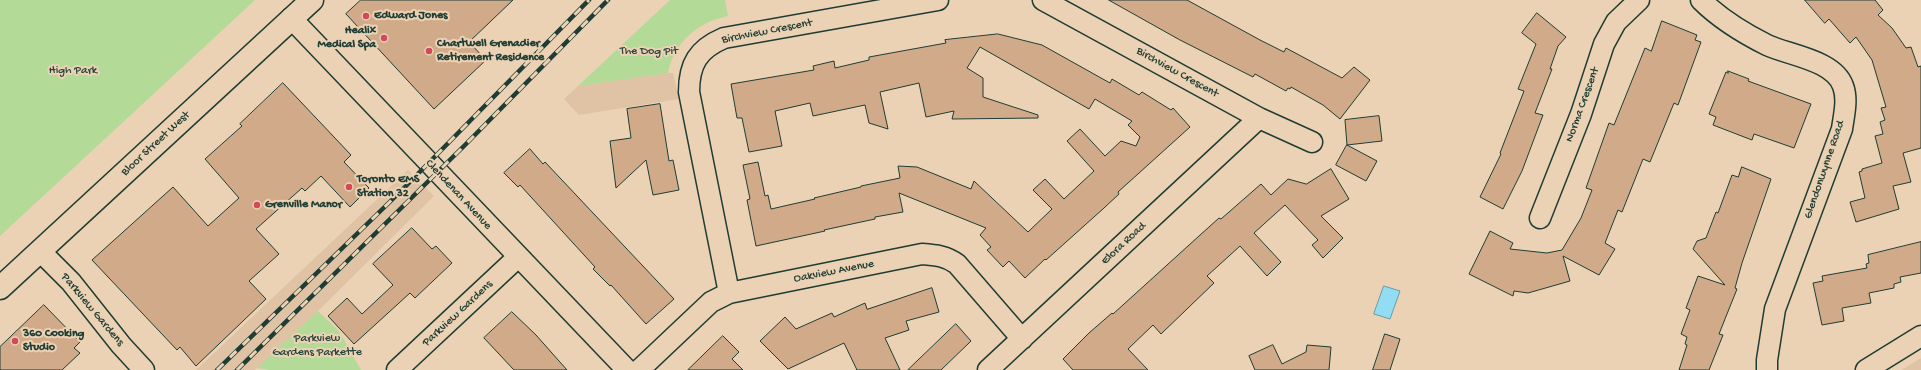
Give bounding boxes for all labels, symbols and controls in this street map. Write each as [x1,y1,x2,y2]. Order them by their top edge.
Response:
place label: Edward Jones [374,9,447,23]
marker: Edward Jones [361,11,371,21]
street label: Birchview Crescent [720,16,814,48]
place label: Healix Medical Spa [317,24,376,52]
marker: Healix Medical Spa [379,33,389,43]
place label: Chartwell Grenadier Retirement Residence [437,37,544,65]
street label: Birchview Crescent [1133,44,1221,102]
park label: The Dog Pit [620,45,678,59]
marker: Chartwell Grenadier Retirement Residence [424,46,434,56]
park label: High Park [49,64,97,78]
street label: Norma Crescent [1563,66,1603,144]
street label: Bloor Street West [119,108,193,180]
street label: Glendonwynne Road [1801,119,1849,221]
street label: Clendenan Avenue [422,157,494,233]
place label: Toronto EMS Station 32 [357,173,419,201]
marker: Toronto EMS Station 32 [344,182,354,192]
place label: Grenville Manor [265,198,342,212]
marker: Grenville Manor [252,200,262,210]
street label: Elora Road [1098,220,1150,268]
street label: Oakview Avenue [793,257,875,287]
street label: Parkview Gardens [57,271,127,349]
street label: Parkview Gardens [420,278,496,350]
place label: 360 Cooking Studio [23,327,84,355]
park label: Parkview Gardens Parkette [272,332,362,360]
marker: 360 Cooking Studio [10,336,20,346]

